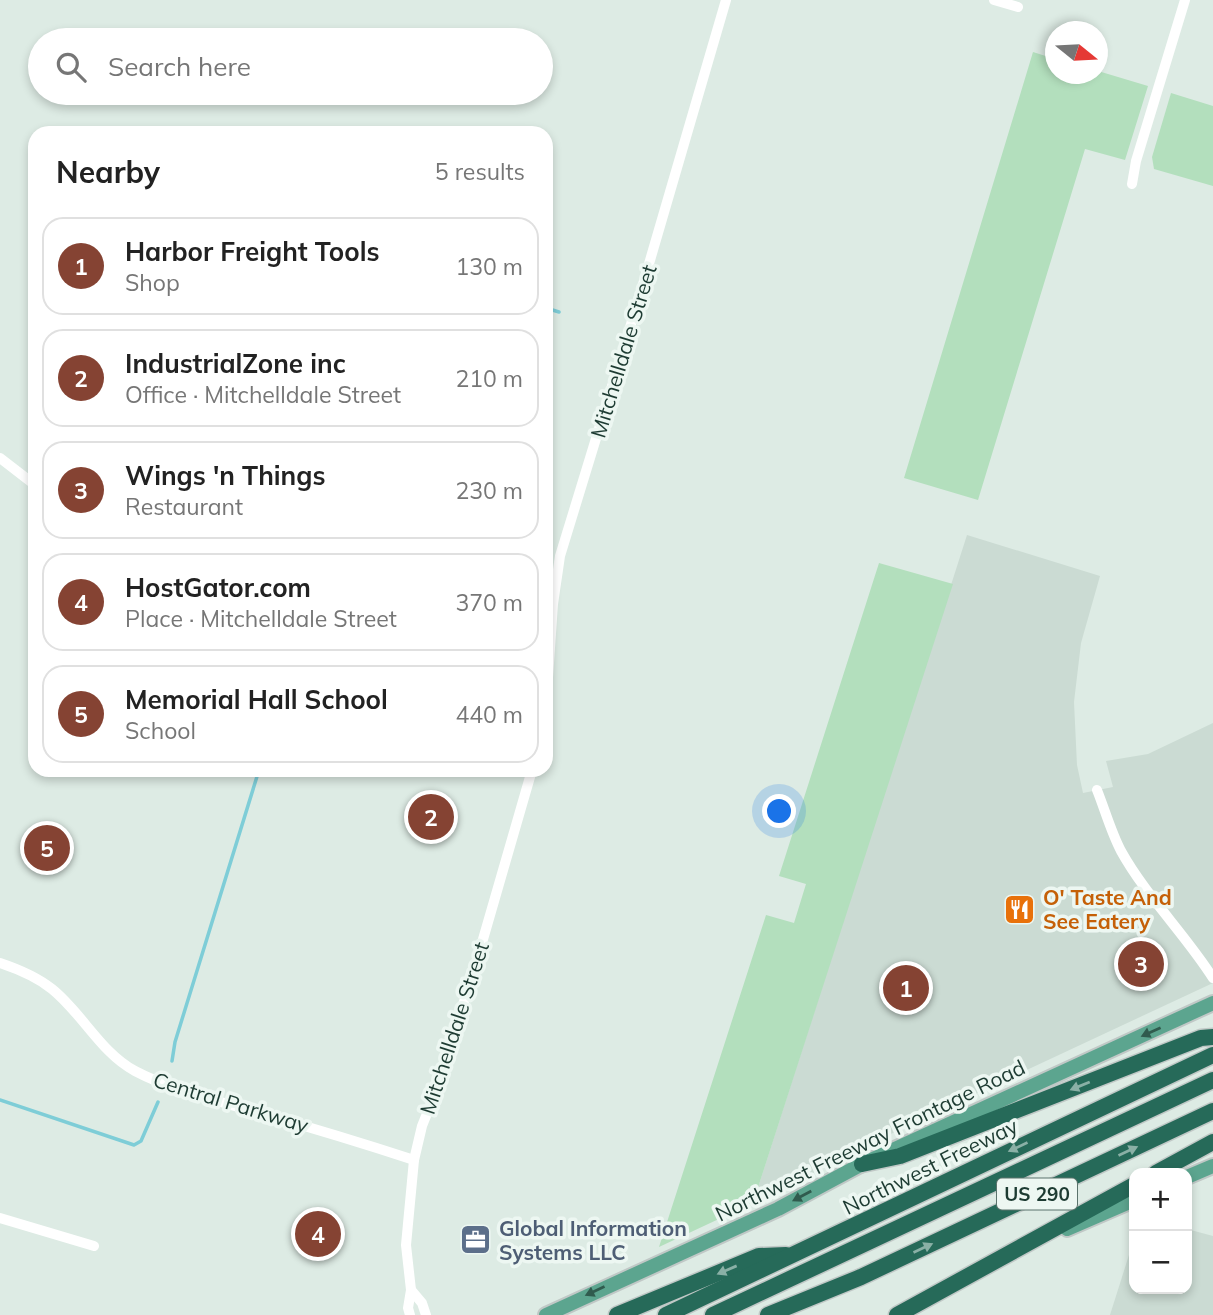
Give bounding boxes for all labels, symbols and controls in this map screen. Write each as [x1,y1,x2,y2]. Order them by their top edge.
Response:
north arrow [1045,21,1108,84]
search box [28,28,553,105]
icon: search [52,48,90,86]
text: Search here [108,50,251,83]
text: Nearby [56,153,160,191]
text: 5 results [435,157,525,186]
text: Harbor Freight Tools [125,235,379,268]
text: 1 [74,252,88,281]
text: 130 m [455,252,523,281]
street label: Mitchelldale Street [584,261,662,441]
text: Shop [125,268,180,297]
text: IndustrialZone inc [125,347,346,380]
text: 2 [74,364,88,393]
text: 210 m [455,364,523,393]
text: Office · Mitchelldale Street [125,380,401,409]
text: Wings 'n Things [125,459,326,492]
text: 3 [74,476,88,505]
text: 230 m [455,476,523,505]
text: Restaurant [125,492,243,521]
text: HostGator.com [125,571,311,604]
text: 4 [74,588,88,617]
text: 370 m [455,588,523,617]
text: Place · Mitchelldale Street [125,604,397,633]
text: Memorial Hall School [125,683,388,716]
text: 5 [74,700,88,729]
text: 440 m [455,700,523,729]
text: School [125,716,196,745]
pin: 2 [408,791,454,843]
your location [762,794,796,828]
pin: 5 [24,822,70,874]
place label: O' Taste And See Eatery [1043,884,1172,934]
restaurant icon: O' Taste And See Eatery [1003,892,1037,926]
pin: 3 [1118,938,1164,990]
street label: Mitchelldale Street [414,939,494,1117]
pin: 1 [883,962,929,1014]
one-way arrow [1141,1026,1161,1037]
street label: Northwest Freeway Frontage Road [711,1054,1029,1226]
street label: Central Parkway [150,1066,312,1138]
one-way arrow [1070,1080,1091,1091]
street label: Northwest Freeway [838,1113,1022,1219]
one-way arrow [1008,1141,1028,1152]
one-way arrow [1118,1145,1139,1156]
map controls [1129,1168,1192,1294]
button: + [1129,1168,1192,1231]
road number: US 290 [997,1178,1077,1210]
one-way arrow [792,1191,812,1202]
pin: 4 [295,1208,341,1260]
place label: Global Information Systems LLC [499,1215,687,1265]
office icon: Global Information Systems LLC [459,1223,493,1257]
button: − [1129,1231,1192,1294]
one-way arrow [913,1242,933,1254]
one-way arrow [716,1264,737,1275]
one-way arrow [585,1286,605,1297]

